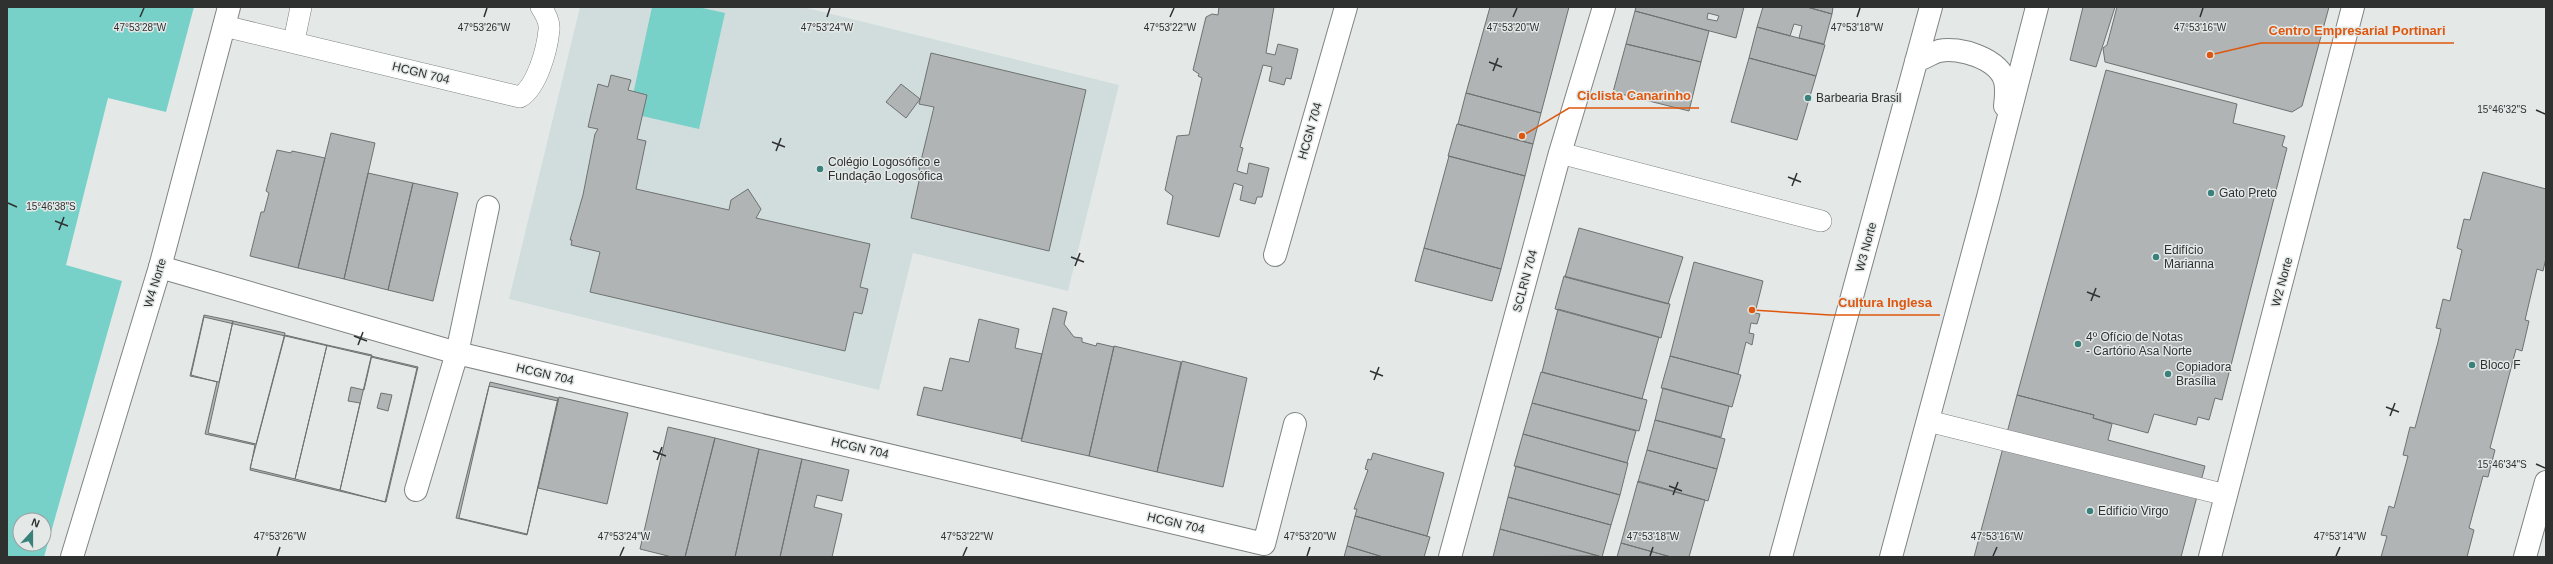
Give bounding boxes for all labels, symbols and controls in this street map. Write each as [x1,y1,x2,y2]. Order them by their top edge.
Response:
callout: Centro Empresarial Portinari [2261,18,2454,43]
text: 47°53'28"W [114,22,167,33]
text: 47°53'26"W [458,22,511,33]
text: 47°53'24"W [801,22,854,33]
text: 47°53'22"W [1144,22,1197,33]
text: 47°53'20"W [1487,22,1540,33]
text: 47°53'18"W [1831,22,1884,33]
text: 47°53'16"W [2174,22,2227,33]
text: Centro Empresarial Portinari [2269,23,2446,38]
street label: HCGN 704 [391,59,451,87]
callout: Ciclista Canarinho [1569,83,1699,108]
text: Ciclista Canarinho [1577,88,1691,103]
place label: Barbearia Brasil [1816,91,1901,105]
marker: Barbearia Brasil [1803,93,1813,103]
street label: HCGN 704 [1295,101,1325,161]
text: 15°46'32"S [2477,104,2527,115]
place label: Colégio Logosófico e Fundação Logosófica [828,155,943,183]
marker: Colégio Logosófico e Fundação Logosófica [815,164,825,174]
place label: Gato Preto [2219,186,2277,200]
marker: Gato Preto [2206,188,2216,198]
text: 15°46'38"S [26,201,76,212]
street label: W3 Norte [1853,220,1879,273]
place label: Edifício Marianna [2164,243,2214,271]
street label: SCLRN 704 [1510,248,1540,314]
marker: Edifício Marianna [2151,252,2161,262]
street label: W2 Norte [2269,255,2295,308]
street label: W4 Norte [141,256,169,309]
callout: Cultura Inglesa [1830,290,1940,315]
text: Cultura Inglesa [1838,295,1933,310]
place label: 4º Ofício de Notas - Cartório Asa Norte [2086,330,2192,358]
marker: 4º Ofício de Notas - Cartório Asa Norte [2073,339,2083,349]
place label: Bloco F [2480,358,2521,372]
place label: Copiadora Brasília [2176,360,2232,388]
marker: Bloco F [2467,360,2477,370]
street label: HCGN 704 [515,361,575,387]
marker: Copiadora Brasília [2163,369,2173,379]
street label: HCGN 704 [830,435,890,461]
text: 15°46'34"S [2477,459,2527,470]
place label: Edifício Virgo [2098,504,2169,518]
marker: Edifício Virgo [2085,506,2095,516]
street label: HCGN 704 [1146,510,1206,536]
north arrow [12,512,52,552]
text: N [30,516,41,530]
text: 47°53'26"W [254,531,307,542]
text: 47°53'24"W [598,531,651,542]
text: 47°53'22"W [941,531,994,542]
text: 47°53'20"W [1284,531,1337,542]
text: 47°53'18"W [1627,531,1680,542]
text: 47°53'16"W [1971,531,2024,542]
text: 47°53'14"W [2314,531,2367,542]

